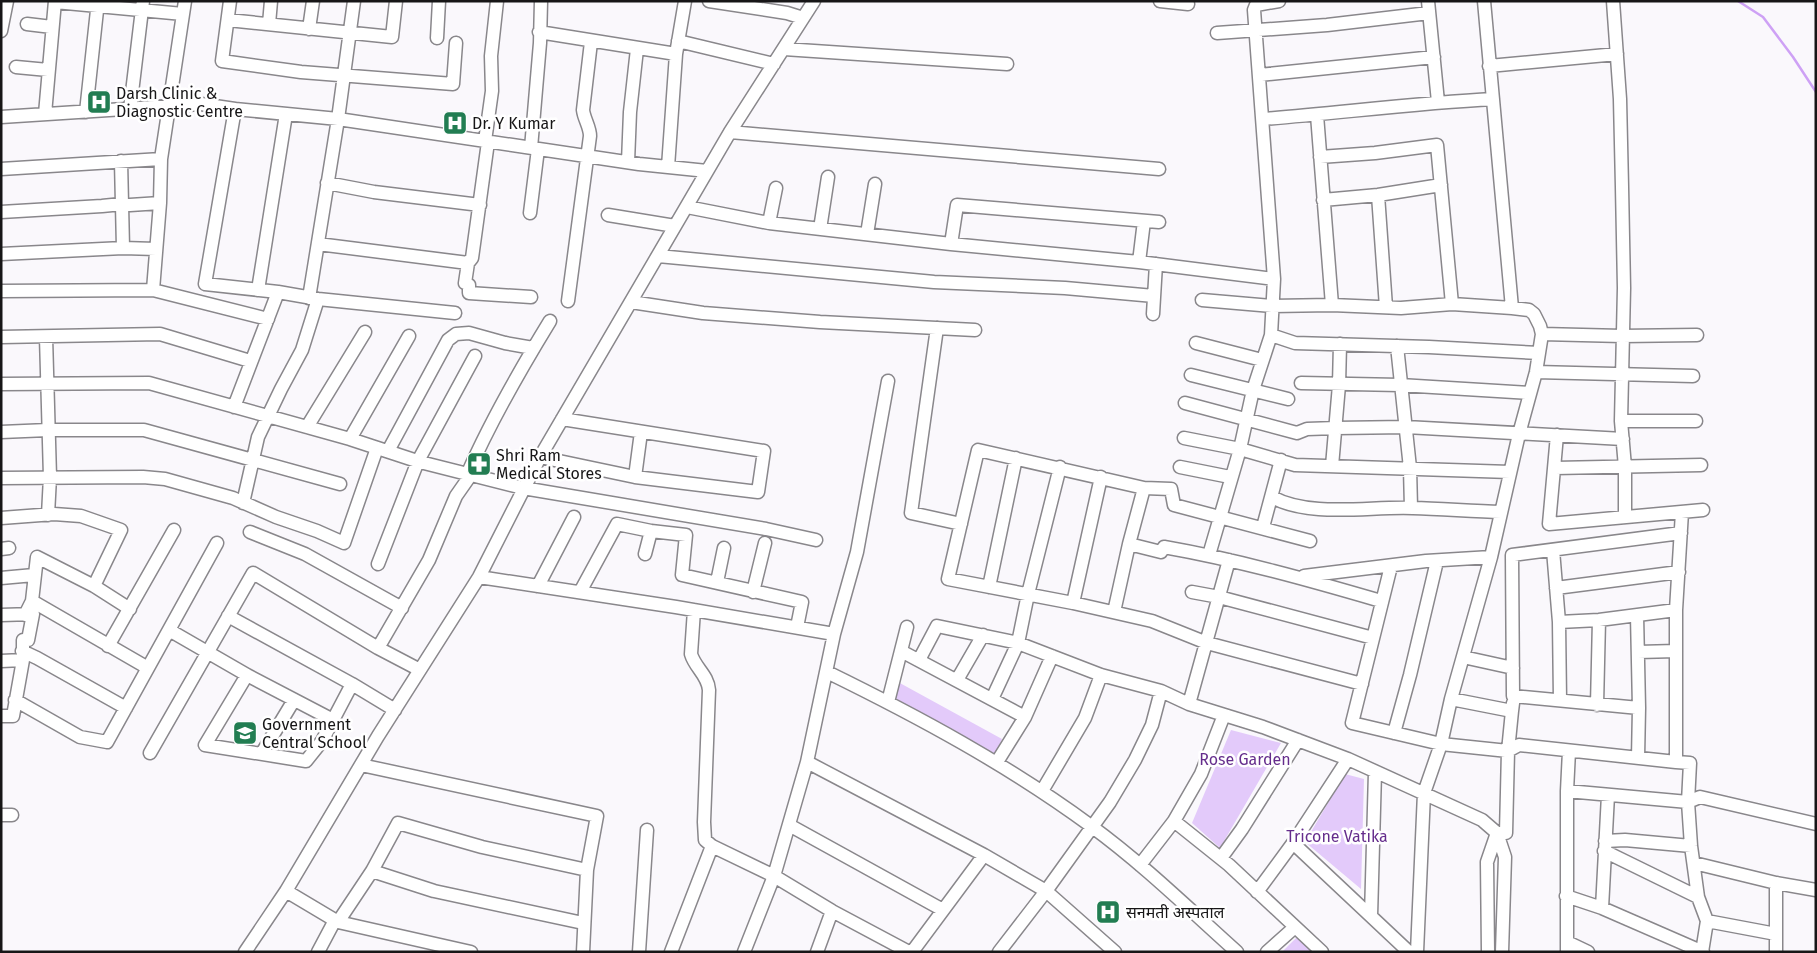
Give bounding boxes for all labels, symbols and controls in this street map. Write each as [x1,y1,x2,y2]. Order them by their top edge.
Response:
place label: Darsh Clinic & Diagnostic Centre [116,84,243,121]
hospital icon: Darsh Clinic & Diagnostic Centre [86,89,112,115]
hospital icon: Dr. Y Kumar [442,110,468,136]
place label: Dr. Y Kumar [472,114,556,133]
place label: Shri Ram Medical Stores [496,446,602,483]
pharmacy icon: Shri Ram Medical Stores [466,451,492,477]
place label: Government Central School [262,715,367,752]
school or university icon: Government Central School [232,720,258,746]
park label: Rose Garden [1199,750,1291,769]
park label: Tricone Vatika [1286,827,1388,846]
hospital icon: सनमती अस्पताल [1095,899,1121,925]
place label: सनमती अस्पताल [1126,903,1226,922]

